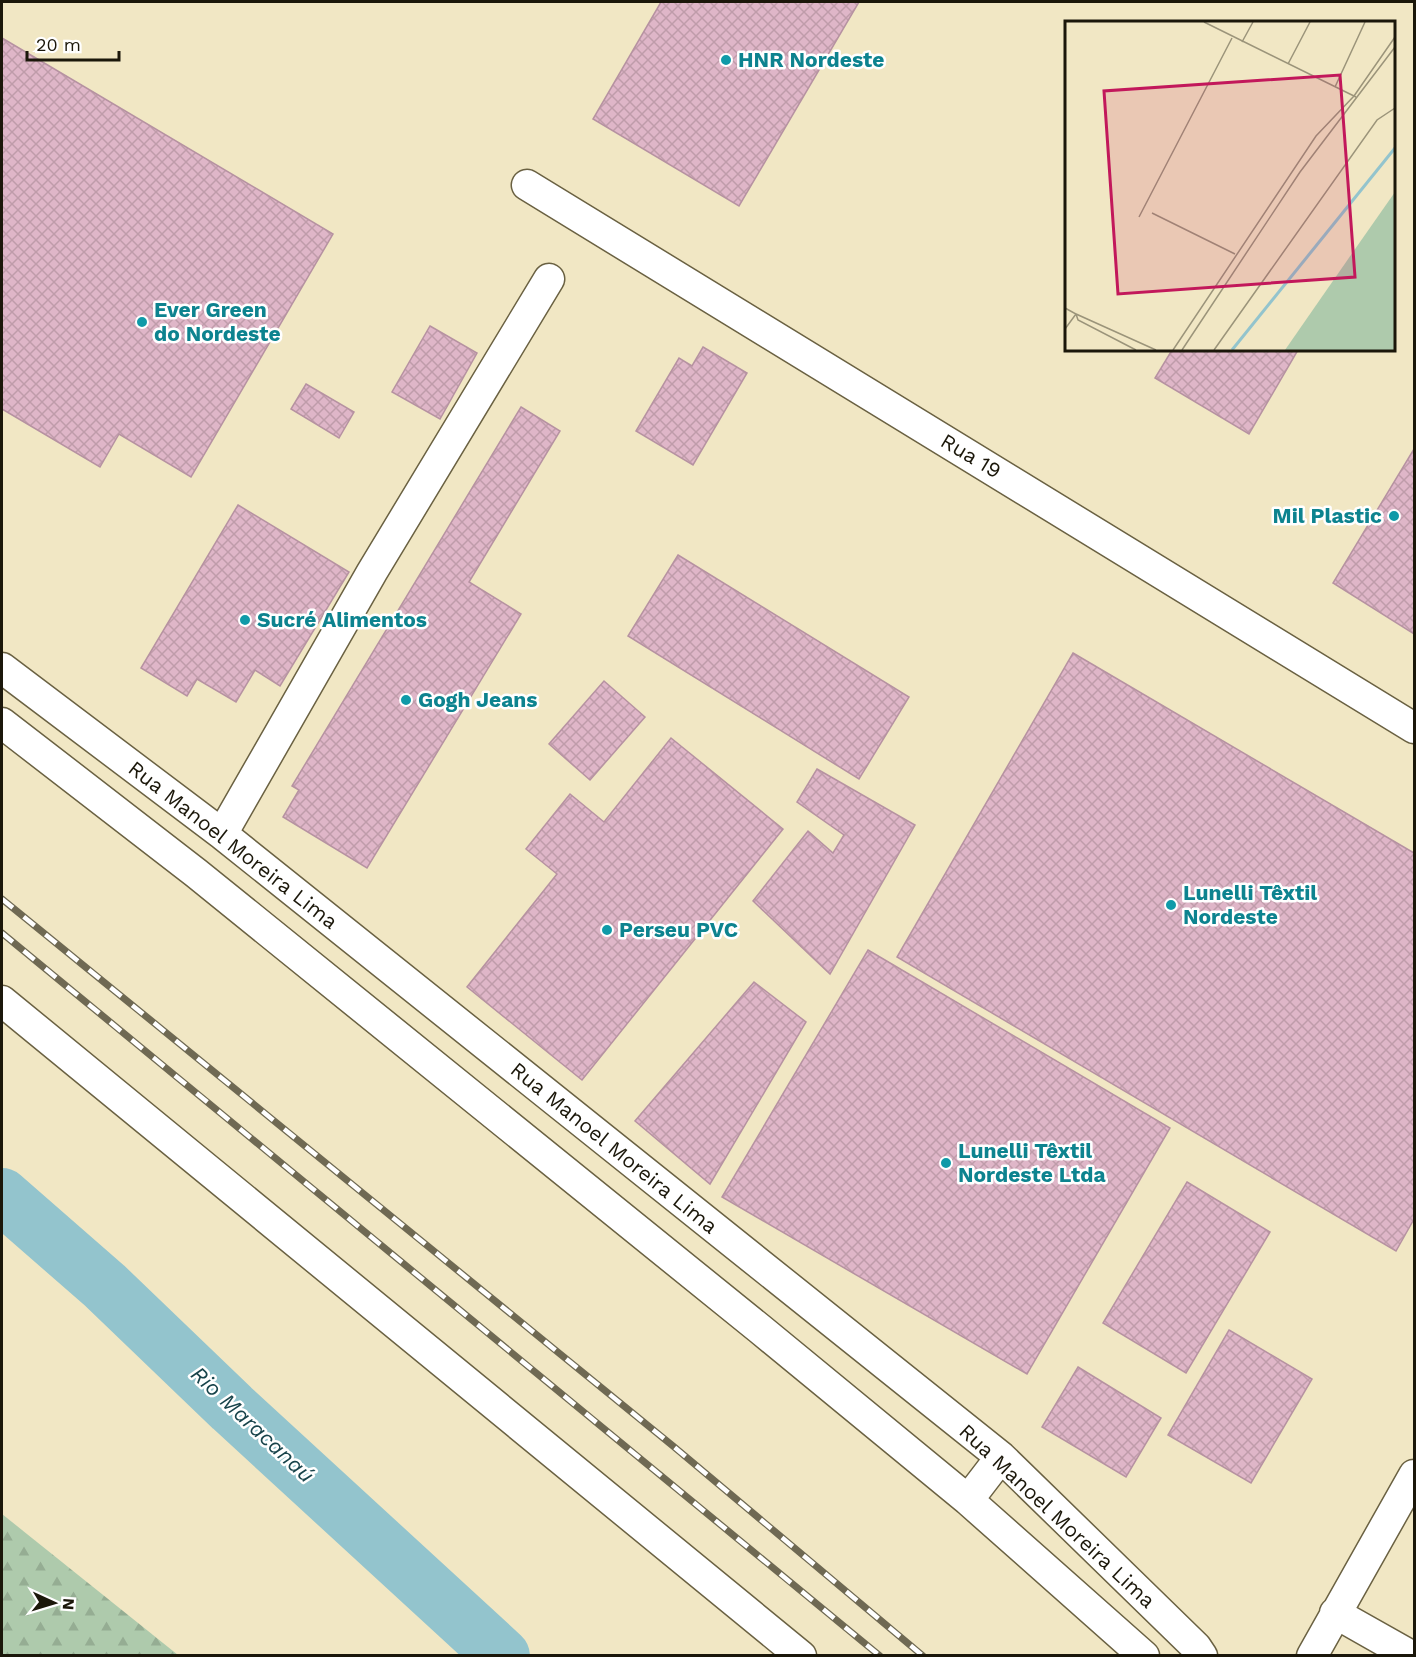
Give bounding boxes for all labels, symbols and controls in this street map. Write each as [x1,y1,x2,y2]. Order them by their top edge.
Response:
inset map [1065,21,1395,351]
scale bar [27,24,118,62]
text: 20 m [36,34,81,55]
place label: HNR Nordeste [738,47,884,72]
marker: HNR Nordeste [719,53,733,67]
place label: Ever Green do Nordeste [154,297,281,346]
marker: Ever Green do Nordeste [135,315,149,329]
street label: Rua 19 [937,428,1006,483]
place label: Mil Plastic [1273,503,1382,528]
marker: Mil Plastic [1387,509,1401,523]
place label: Sucré Alimentos [257,607,427,632]
marker: Sucré Alimentos [238,613,252,627]
place label: Gogh Jeans [418,687,538,712]
marker: Gogh Jeans [399,693,413,707]
street label: Rua Manoel Moreira Lima [124,755,343,934]
place label: Lunelli Têxtil Nordeste [1183,880,1317,929]
marker: Lunelli Têxtil Nordeste [1164,898,1178,912]
place label: Perseu PVC [619,917,738,942]
marker: Perseu PVC [600,923,614,937]
street label: Rua Manoel Moreira Lima [506,1056,723,1239]
place label: Lunelli Têxtil Nordeste Ltda [958,1138,1106,1187]
marker: Lunelli Têxtil Nordeste Ltda [939,1156,953,1170]
water label: Rio Maracanaú [186,1361,319,1488]
street label: Rua Manoel Moreira Lima [954,1418,1161,1613]
north arrow [24,1573,84,1633]
text: N [59,1597,78,1611]

